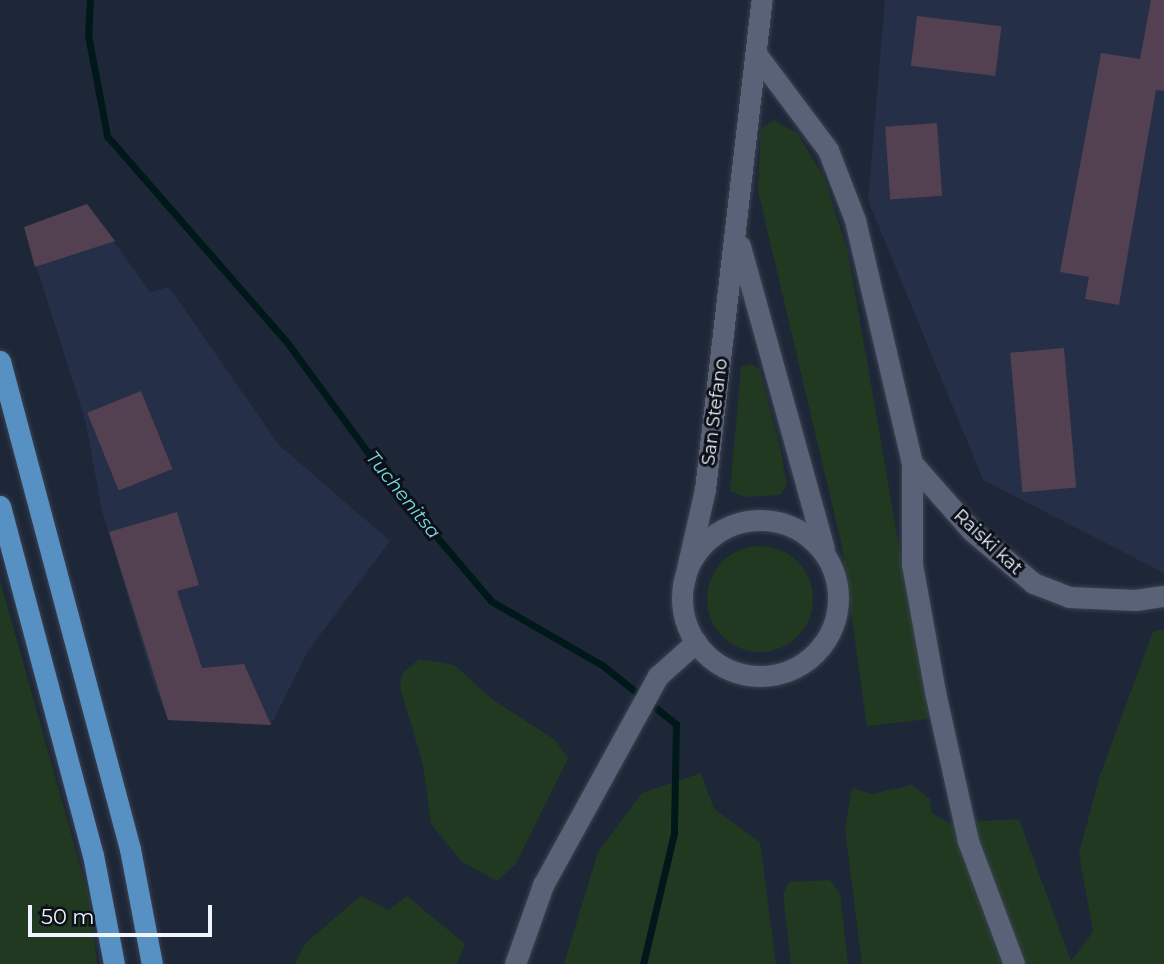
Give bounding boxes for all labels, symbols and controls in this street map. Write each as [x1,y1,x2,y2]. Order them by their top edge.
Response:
street label: San Stefano [698,357,732,467]
water label: Tuchenitsa [361,447,445,543]
street label: Raiski kat [949,505,1027,579]
scale bar [32,890,215,934]
text: 50 m [41,904,95,929]

